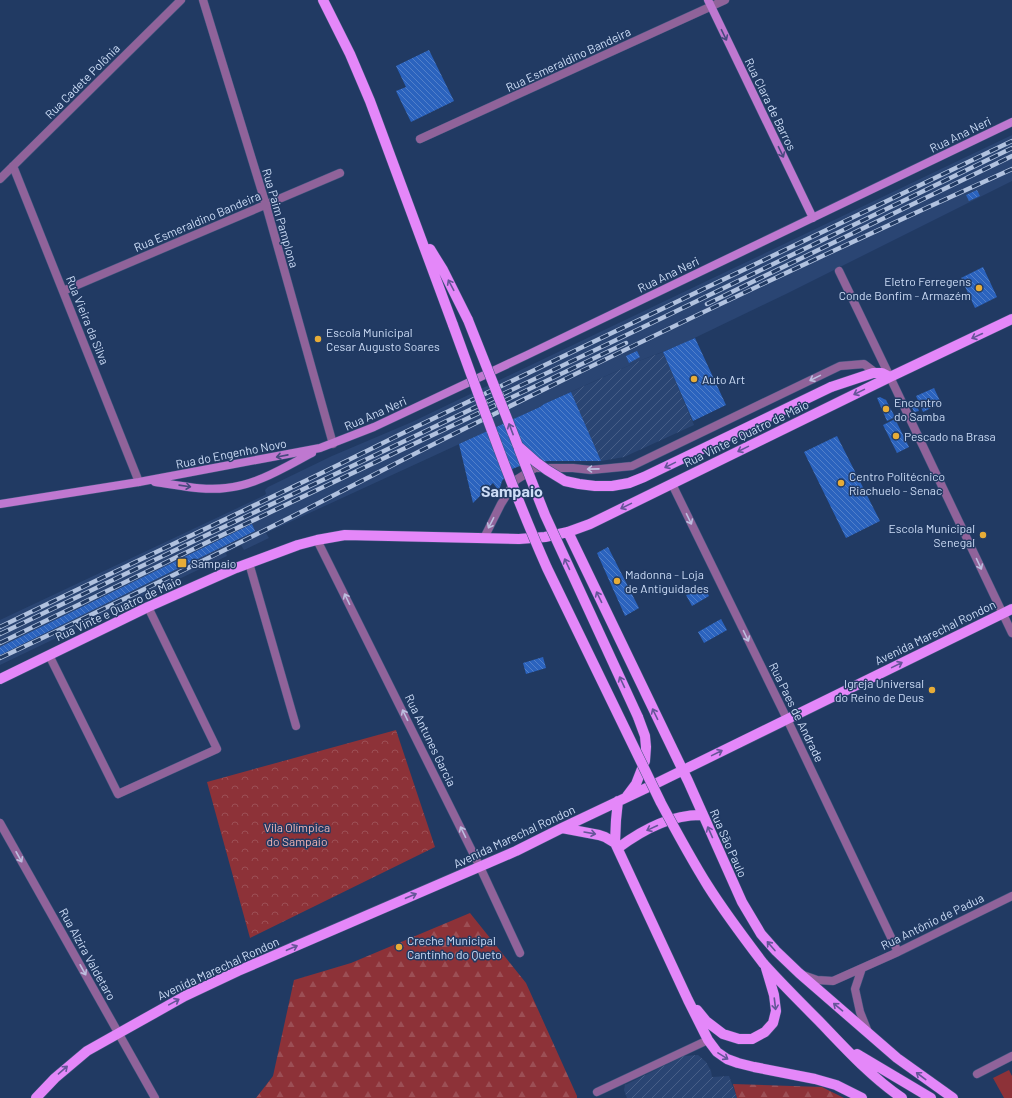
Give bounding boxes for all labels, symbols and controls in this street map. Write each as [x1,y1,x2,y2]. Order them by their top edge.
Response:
street label: Rua Esmeraldino Bandeira [503,24,633,94]
one-way arrow [721,29,728,41]
street label: Rua Cadete Polônia [42,41,122,121]
street label: Rua Clara de Barros [743,55,800,153]
street label: Rua Ana Neri [927,113,993,155]
one-way arrow [778,146,785,158]
street label: Rua Paim Pamplona [260,167,302,269]
street label: Rua Esmeraldino Bandeira [132,188,262,254]
street label: Rua Ana Neri [635,253,701,295]
street label: Rua Vieira da Silva [64,274,112,366]
place label: Eletro Ferregens Conde Bonfim - Armazém [839,274,971,302]
one-way arrow [447,279,455,291]
marker: Eletro Ferregens Conde Bonfim - Armazém [974,283,984,293]
place label: Escola Municipal Cesar Augusto Soares [326,325,440,353]
one-way arrow [971,333,983,340]
marker: Escola Municipal Cesar Augusto Soares [313,334,323,344]
place label: Auto Art [702,372,745,386]
marker: Auto Art [689,374,699,384]
one-way arrow [809,375,821,382]
one-way arrow [854,389,866,396]
street label: Rua Ana Neri [342,393,408,433]
place label: Encontro do Samba [894,395,945,423]
street label: Rua Vinte e Quatro de Maio [681,397,811,469]
marker: Encontro do Samba [881,404,891,414]
one-way arrow [507,424,515,436]
place label: Pescado na Brasa [904,429,996,443]
marker: Pescado na Brasa [891,431,901,441]
street label: Rua do Engenho Novo [174,435,288,471]
one-way arrow [737,446,749,453]
one-way arrow [276,452,289,460]
one-way arrow [664,462,676,469]
one-way arrow [587,465,600,473]
place label: Centro Politécnico Riachuelo - Senac [849,469,945,497]
marker: Centro Politécnico Riachuelo - Senac [836,478,846,488]
district label: Sampaio [481,481,543,500]
one-way arrow [178,482,191,490]
one-way arrow [620,503,632,511]
one-way arrow [686,513,693,525]
one-way arrow [487,517,495,529]
place label: Escola Municipal Senegal [889,521,975,549]
marker: Escola Municipal Senegal [978,530,988,540]
place label: Sampaio [191,556,236,570]
marker: Sampaio [176,557,188,569]
one-way arrow [976,557,983,569]
one-way arrow [563,558,571,570]
place label: Madonna - Loja de Antiguidades [625,567,709,595]
street label: Rua Vinte e Quatro de Maio [53,573,183,643]
marker: Madonna - Loja de Antiguidades [612,576,622,586]
one-way arrow [595,591,602,603]
one-way arrow [343,593,350,605]
street label: Avenida Marechal Rondon [872,597,998,667]
one-way arrow [743,630,750,642]
street label: Rua Paes de Andrade [767,660,827,764]
one-way arrow [891,661,903,668]
one-way arrow [618,676,625,688]
place label: Igreja Universal do Reino de Deus [835,676,924,704]
marker: Igreja Universal do Reino de Deus [927,685,937,695]
street label: Rua Antunes Garcia [403,692,459,788]
one-way arrow [651,708,658,720]
one-way arrow [401,709,408,721]
one-way arrow [711,749,723,756]
street label: Avenida Marechal Rondon [451,802,577,870]
street label: Rua São Paulo [708,807,750,879]
park label: Vila Olímpica do Sampaio [264,820,330,848]
one-way arrow [646,824,658,832]
one-way arrow [458,826,466,838]
one-way arrow [706,826,713,838]
one-way arrow [583,830,596,838]
one-way arrow [16,851,24,863]
street label: Rua Antônio de Padua [878,890,986,952]
one-way arrow [405,892,417,900]
street label: Rua Alzira Valdetaro [57,905,119,1003]
place label: Creche Municipal Cantinho do Queto [407,933,502,961]
street label: Avenida Marechal Rondon [155,934,281,1002]
one-way arrow [767,940,776,951]
marker: Creche Municipal Cantinho do Queto [394,942,404,952]
one-way arrow [285,944,297,951]
one-way arrow [80,964,87,976]
one-way arrow [771,997,779,1010]
one-way arrow [168,998,180,1006]
one-way arrow [833,1002,844,1011]
one-way arrow [717,1052,729,1060]
one-way arrow [58,1066,69,1075]
one-way arrow [915,1071,926,1080]

